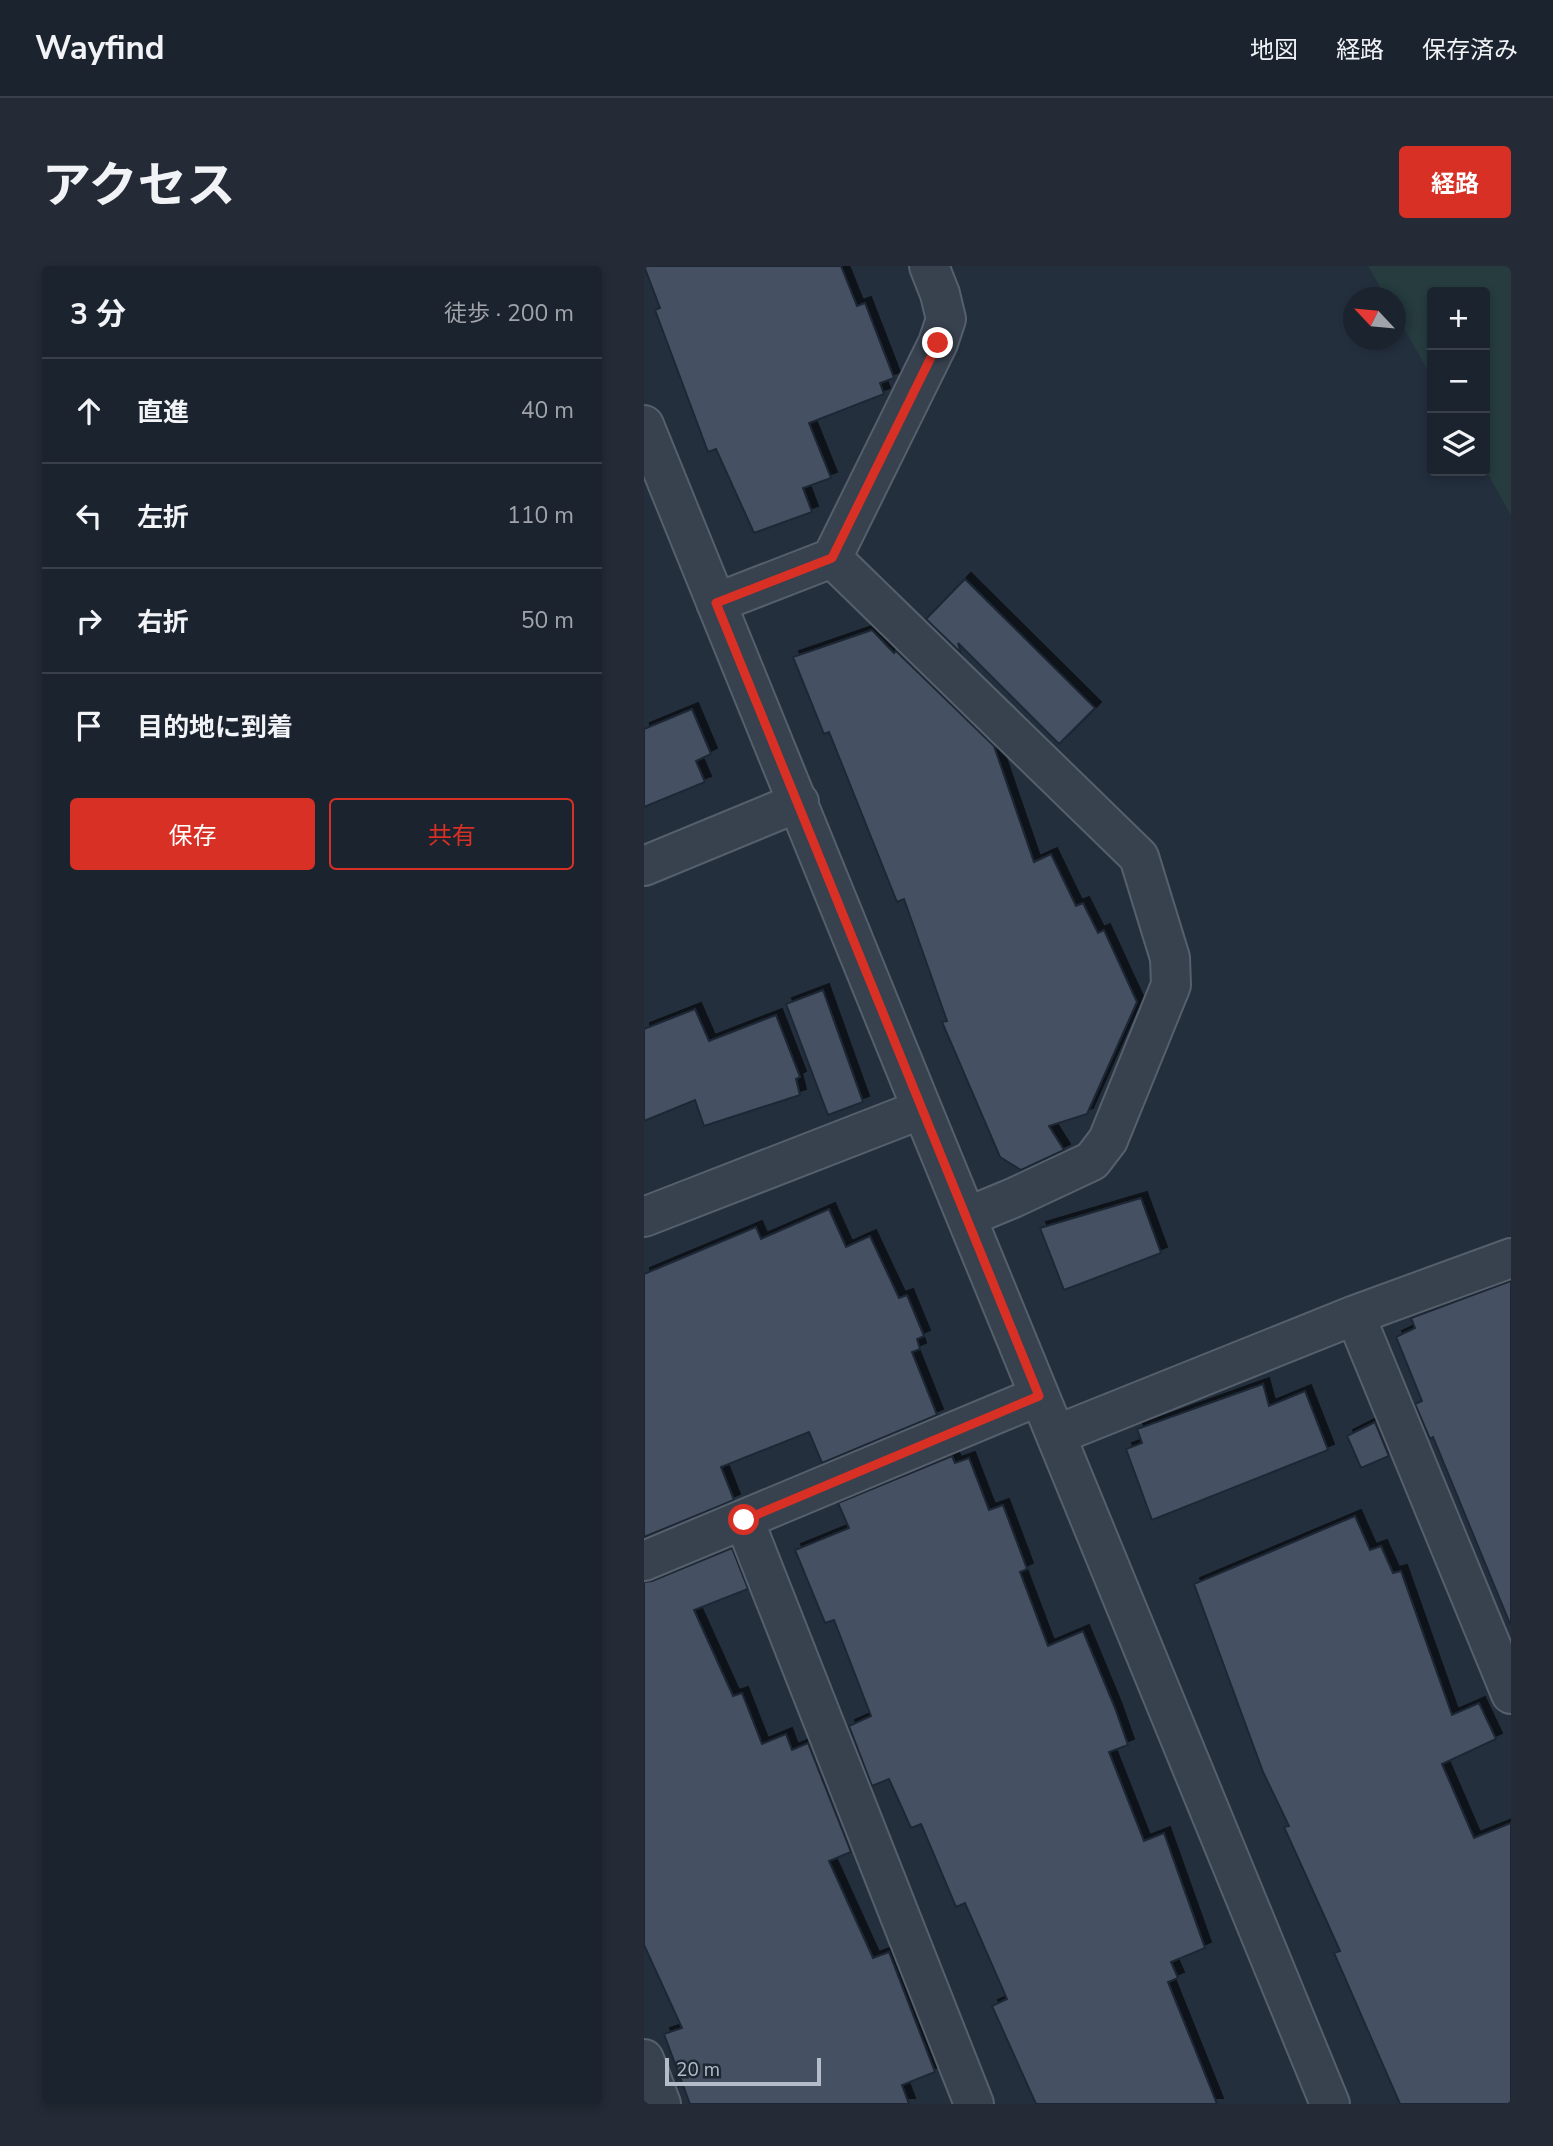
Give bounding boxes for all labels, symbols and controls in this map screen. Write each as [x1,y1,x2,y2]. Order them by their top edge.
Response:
text: Wayfind [35,26,165,71]
text: 地図 [1250,34,1298,66]
text: 経路 [1336,34,1384,66]
text: 保存済み [1422,34,1518,66]
button: 経路 [1399,146,1511,218]
text: アクセス [42,152,236,219]
north arrow [1343,287,1406,350]
map controls [1427,287,1490,476]
button: + [1427,287,1490,350]
text: 3 分 [70,294,126,335]
text: 徒歩 · 200 m [444,298,574,329]
route end [922,327,953,358]
button: − [1427,350,1490,413]
icon: ahead [70,392,108,430]
text: 直進 [137,395,189,430]
text: 40 m [521,395,574,426]
button: layers [1427,413,1490,476]
icon: left [70,497,108,535]
text: 左折 [137,500,189,535]
text: 110 m [507,500,574,531]
icon: right [70,602,108,640]
text: 右折 [137,605,189,640]
text: 50 m [521,605,574,636]
icon: arrive [70,707,108,745]
text: 目的地に到着 [137,710,293,745]
button: 保存 [70,798,315,870]
button: 共有 [329,798,574,870]
route start [728,1504,759,1535]
scale bar [665,2055,821,2087]
text: 20 m [676,2057,720,2083]

